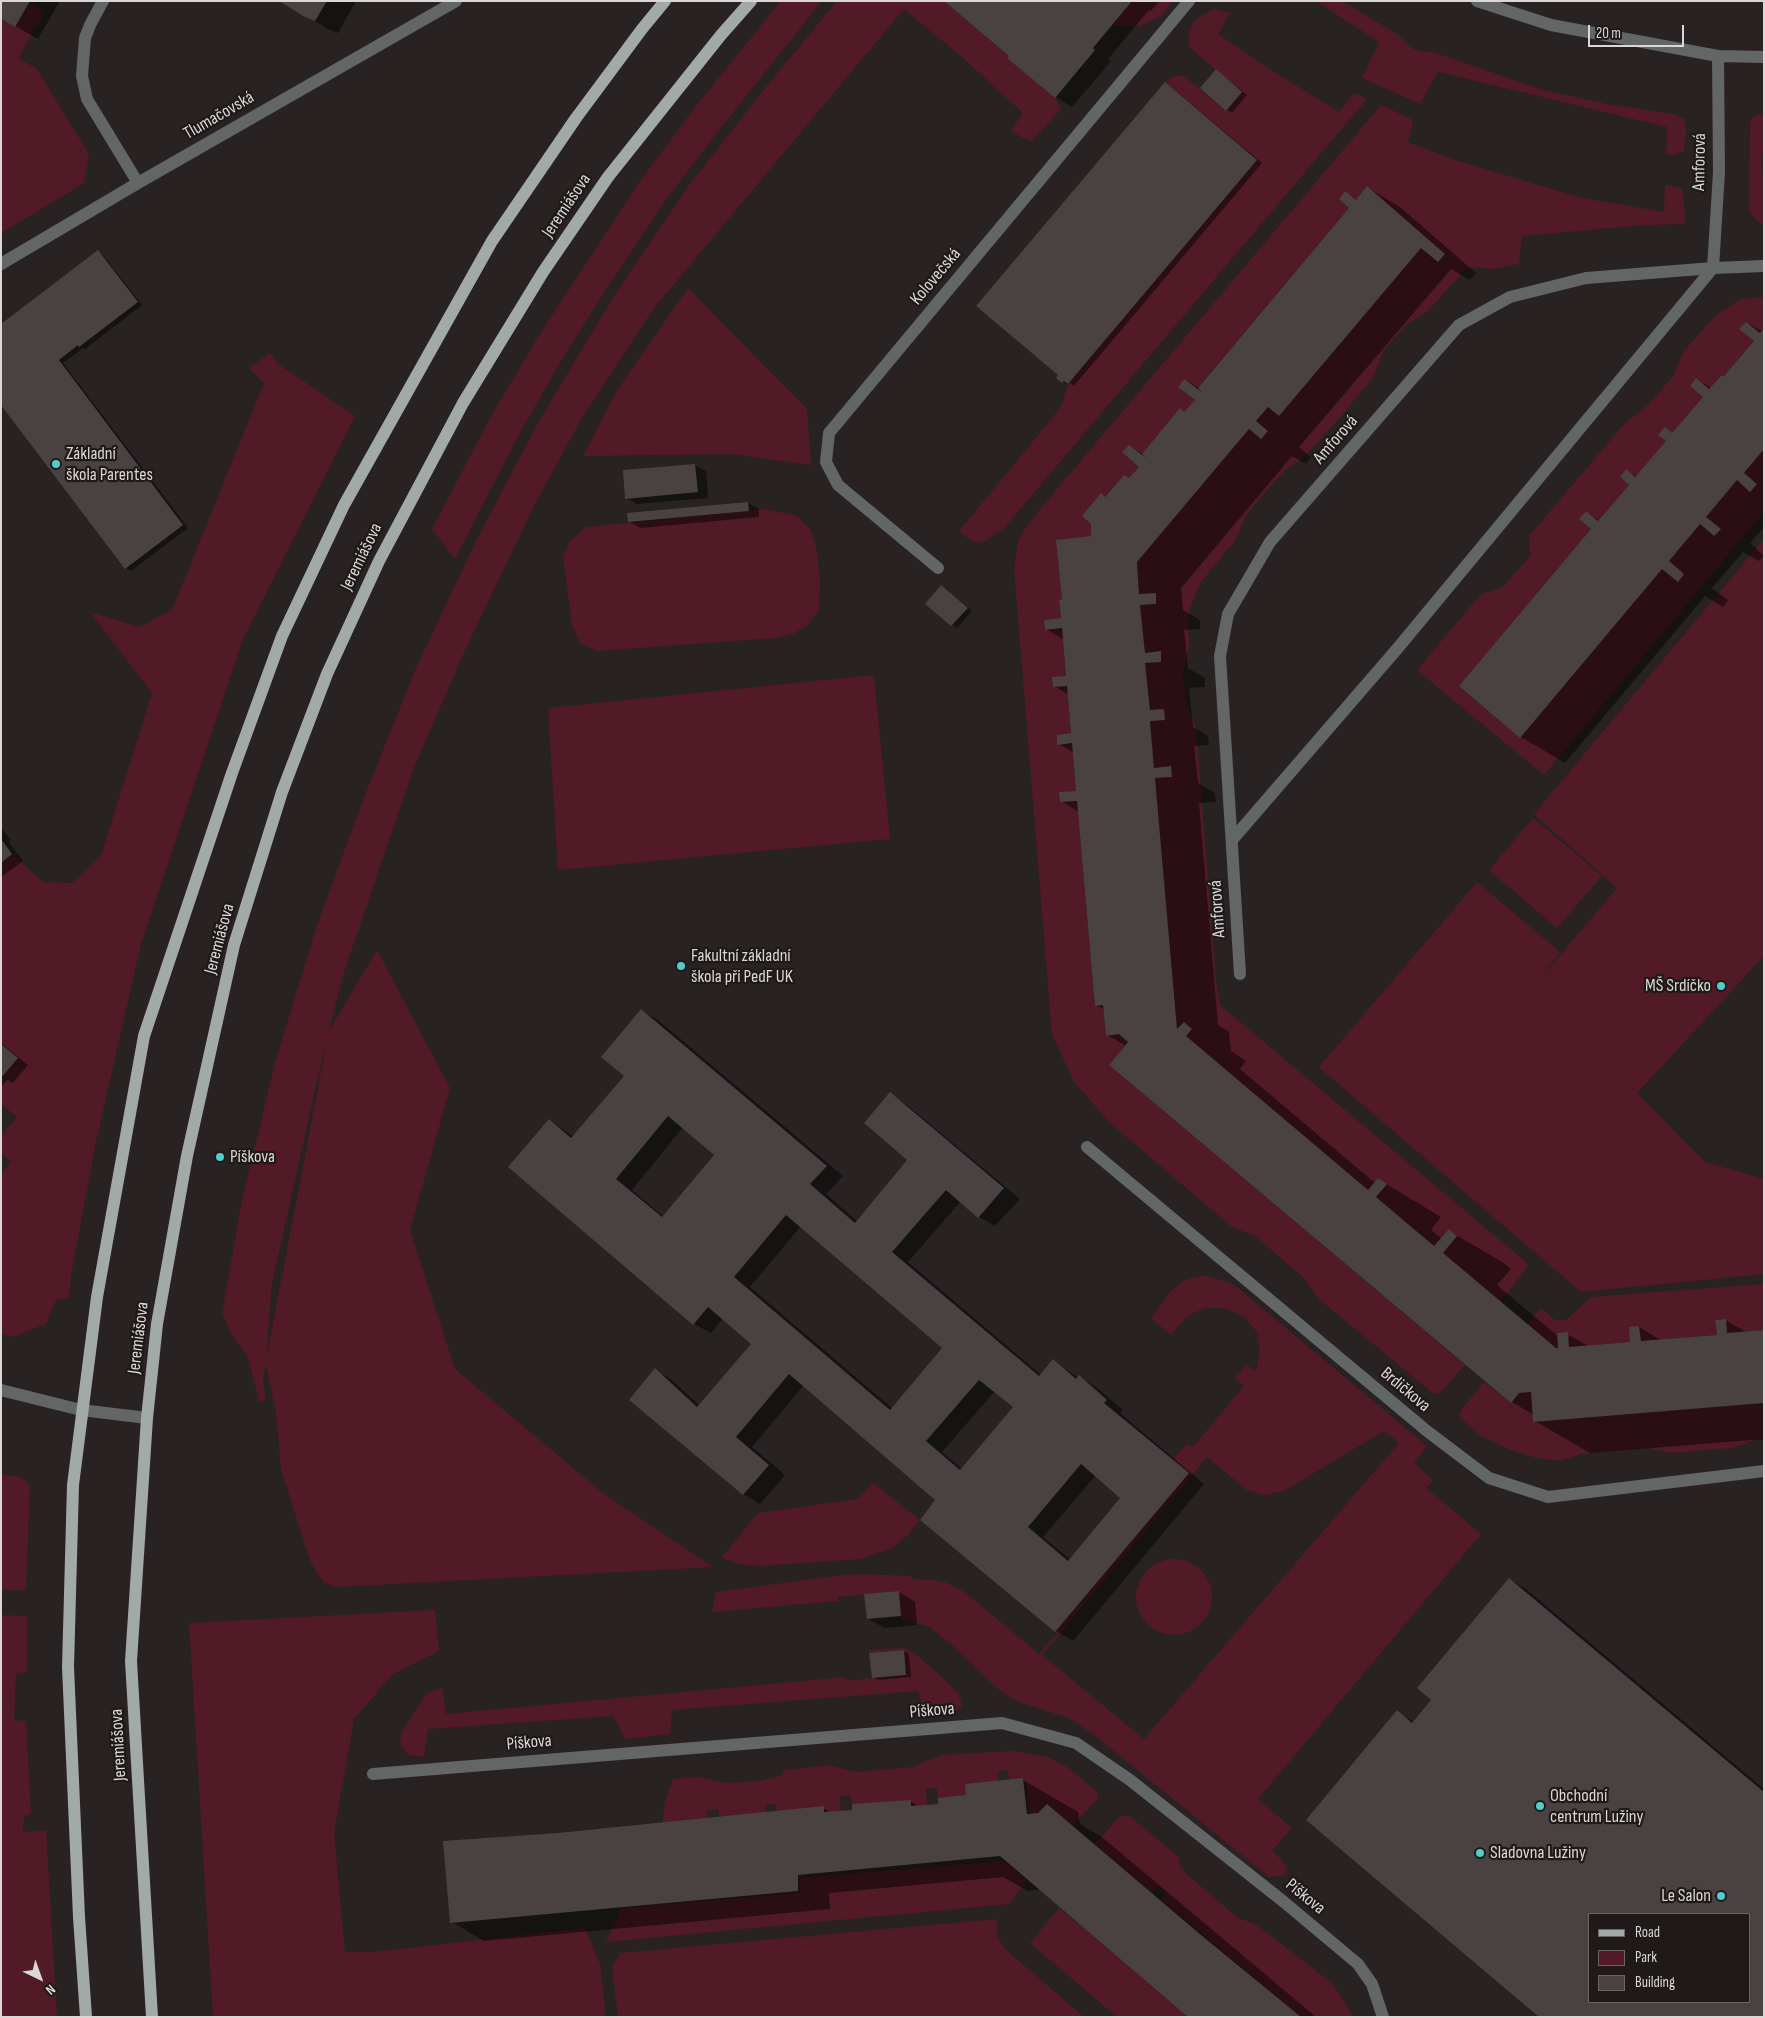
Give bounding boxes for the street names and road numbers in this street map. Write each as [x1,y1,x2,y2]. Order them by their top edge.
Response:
street label: Tlumačovská [180,87,258,145]
street label: Amforová [1689,133,1711,191]
street label: Jeremiášova [538,170,596,242]
street label: Kolovečská [906,244,966,310]
street label: Amforová [1309,411,1363,469]
street label: Jeremiášova [336,520,388,594]
street label: Amforová [1205,879,1231,939]
street label: Jeremiášova [200,901,240,977]
street label: Jeremiášova [124,1301,154,1375]
street label: Brdičkova [1376,1363,1434,1417]
street label: Píškova [909,1698,955,1724]
street label: Jeremiášova [106,1708,132,1782]
street label: Píškova [506,1730,552,1756]
street label: Píškova [1281,1874,1329,1920]

